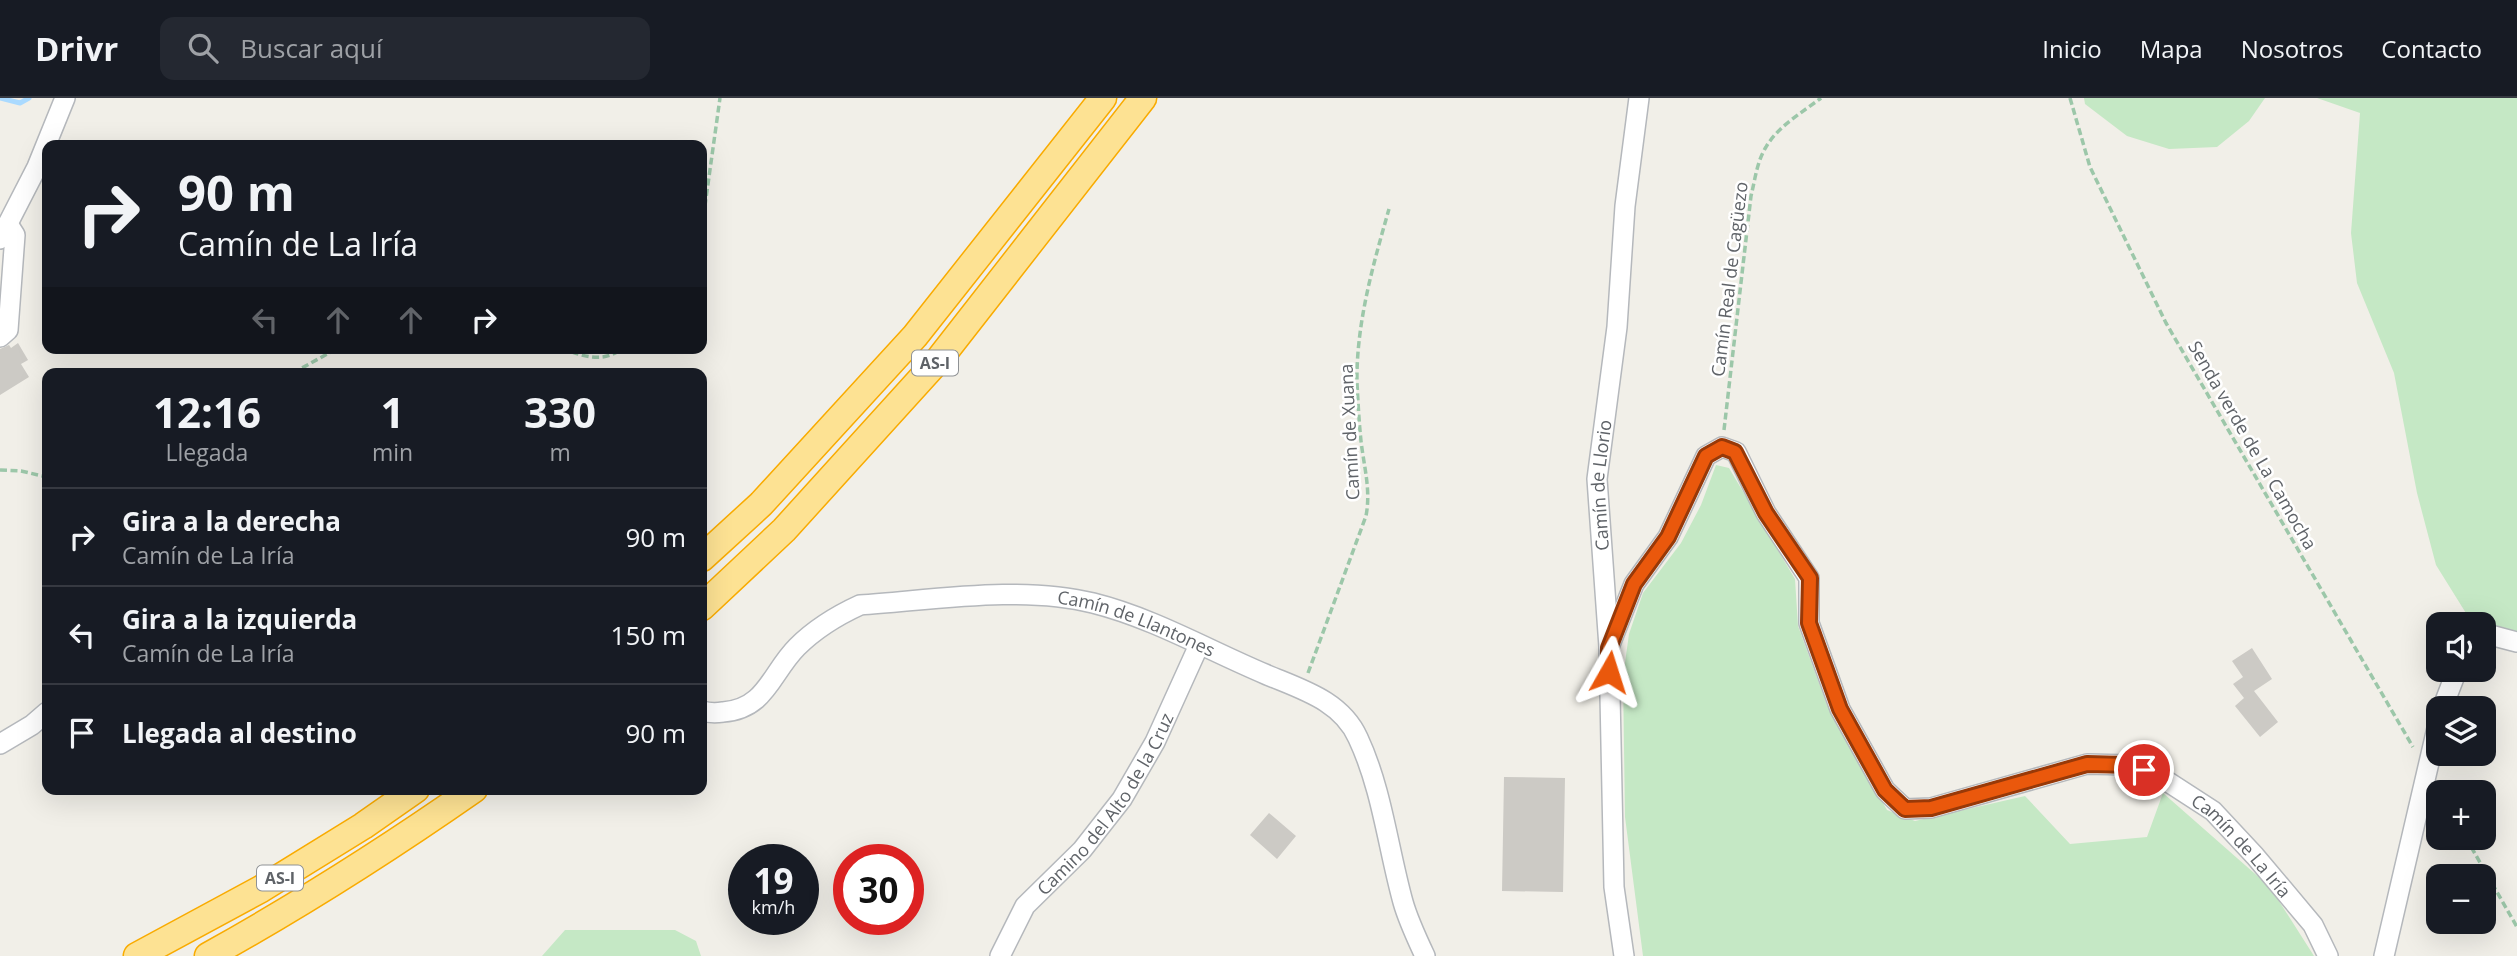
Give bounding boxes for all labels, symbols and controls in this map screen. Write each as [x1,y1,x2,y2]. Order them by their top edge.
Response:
search box [160,17,650,80]
text: Drivr [35,26,118,71]
icon: search [184,29,222,67]
text: Buscar aquí [240,30,383,66]
text: Inicio [2042,32,2102,65]
text: Mapa [2140,32,2203,65]
text: Nosotros [2241,32,2343,65]
text: Contacto [2381,32,2482,65]
text: 90 m [178,159,295,225]
icon: right [63,168,154,259]
street label: Camín Real de Cagüezo [1705,180,1753,378]
text: Camín de La Iría [178,222,418,265]
icon: left [246,301,284,339]
icon: ahead [319,301,357,339]
icon: ahead [392,301,430,339]
icon: right [465,301,503,339]
street label: Senda verde de La Camocha [2183,336,2323,554]
road number: AS-I [912,350,958,376]
street label: Camín de Xuana [1333,363,1365,501]
text: 12:16 [153,383,261,440]
text: 1 [380,383,405,440]
text: 330 [524,383,596,440]
street label: Camín de Llorio [1585,418,1617,552]
text: Llegada [166,436,248,468]
text: min [372,436,413,468]
text: m [549,436,571,468]
text: Gira a la derecha [122,503,341,539]
icon: right [63,518,101,556]
text: 90 m [625,519,686,555]
text: Camín de La Iría [122,539,295,571]
street label: Camín de Llantones [1056,585,1219,662]
text: Gira a la izquierda [122,601,357,637]
map controls [2426,612,2496,934]
button: sound [2426,612,2496,682]
icon: left [63,616,101,654]
text: 150 m [611,617,686,653]
position arrow [1572,635,1646,709]
text: Camín de La Iría [122,637,295,669]
button: layers [2426,696,2496,766]
street label: Camino del Alto de la Cruz [1031,709,1179,900]
icon: arrive [63,714,101,752]
text: Llegada al destino [122,715,357,751]
text: 90 m [625,715,686,751]
pin [2114,740,2174,800]
icon: arrive [2125,751,2163,789]
button: + [2426,780,2496,850]
street label: Camín de La Iría [2187,788,2297,902]
speed limit sign: 30 [833,844,924,935]
text: 19 [753,857,794,904]
button: − [2426,864,2496,934]
road number: AS-I [257,866,303,890]
text: km/h [752,895,795,919]

